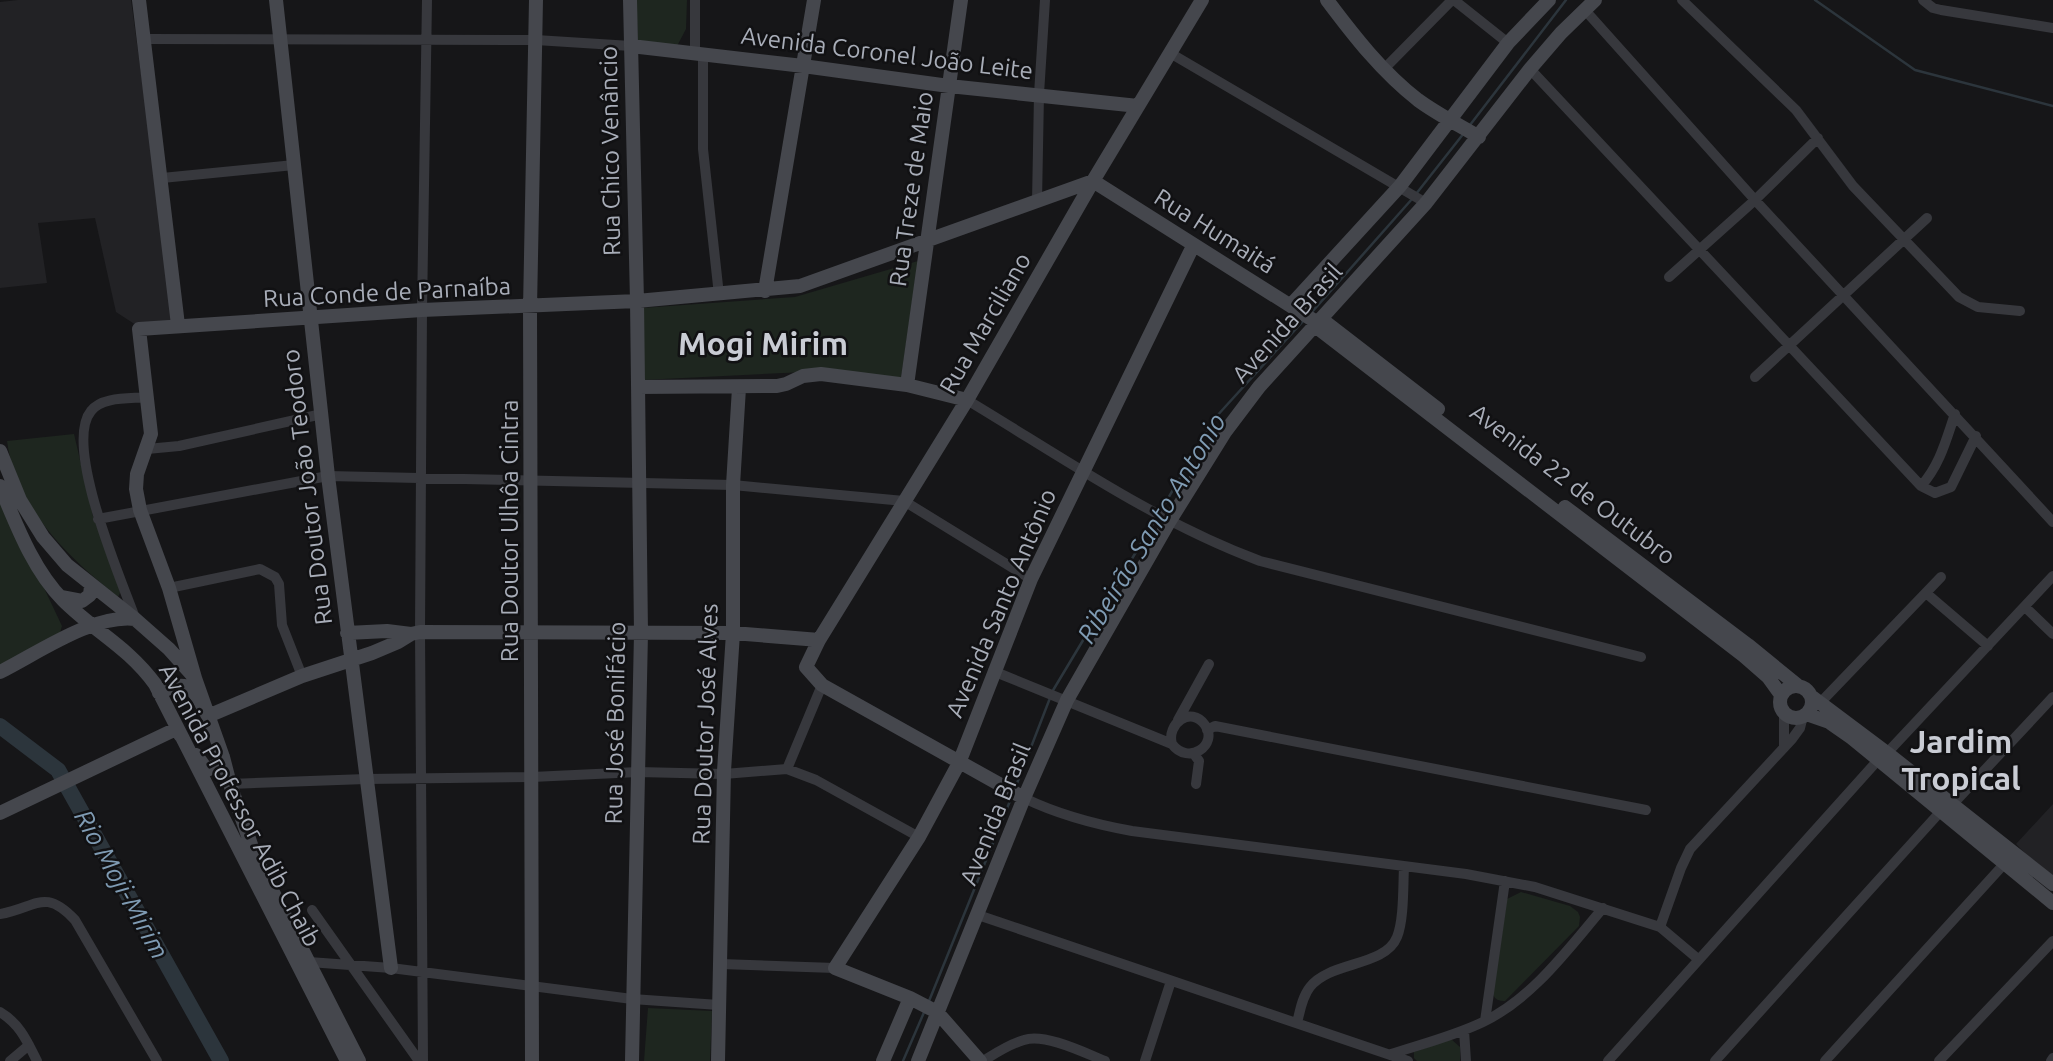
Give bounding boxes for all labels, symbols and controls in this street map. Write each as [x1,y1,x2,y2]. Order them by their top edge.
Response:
street label: Avenida Coronel João Leite [740,22,1034,84]
street label: Rua Chico Venâncio [595,46,625,256]
street label: Rua Treze de Maio [884,90,938,288]
street label: Rua Humaitá [1150,183,1280,279]
street label: Rua Marciliano [934,248,1036,398]
street label: Avenida Brasil [1227,258,1347,388]
street label: Rua Conde de Parnaíba [262,272,512,312]
district label: Mogi Mirim [678,325,848,361]
street label: Rua Doutor João Teodoro [277,348,337,626]
street label: Avenida 22 de Outubro [1465,398,1681,570]
street label: Rua Doutor Ulhôa Cintra [496,400,523,662]
water label: Ribeirão Santo Antonio [1071,408,1231,648]
street label: Avenida Santo Antônio [941,485,1061,721]
street label: Rua Doutor José Alves [687,603,723,845]
street label: Rua José Bonifácio [600,621,630,825]
street label: Avenida Professor Adib Chaib [154,659,326,951]
district label: Jardim Tropical [1901,723,2021,796]
street label: Avenida Brasil [954,739,1036,889]
water label: Rio Moji-Mirim [69,804,175,964]

